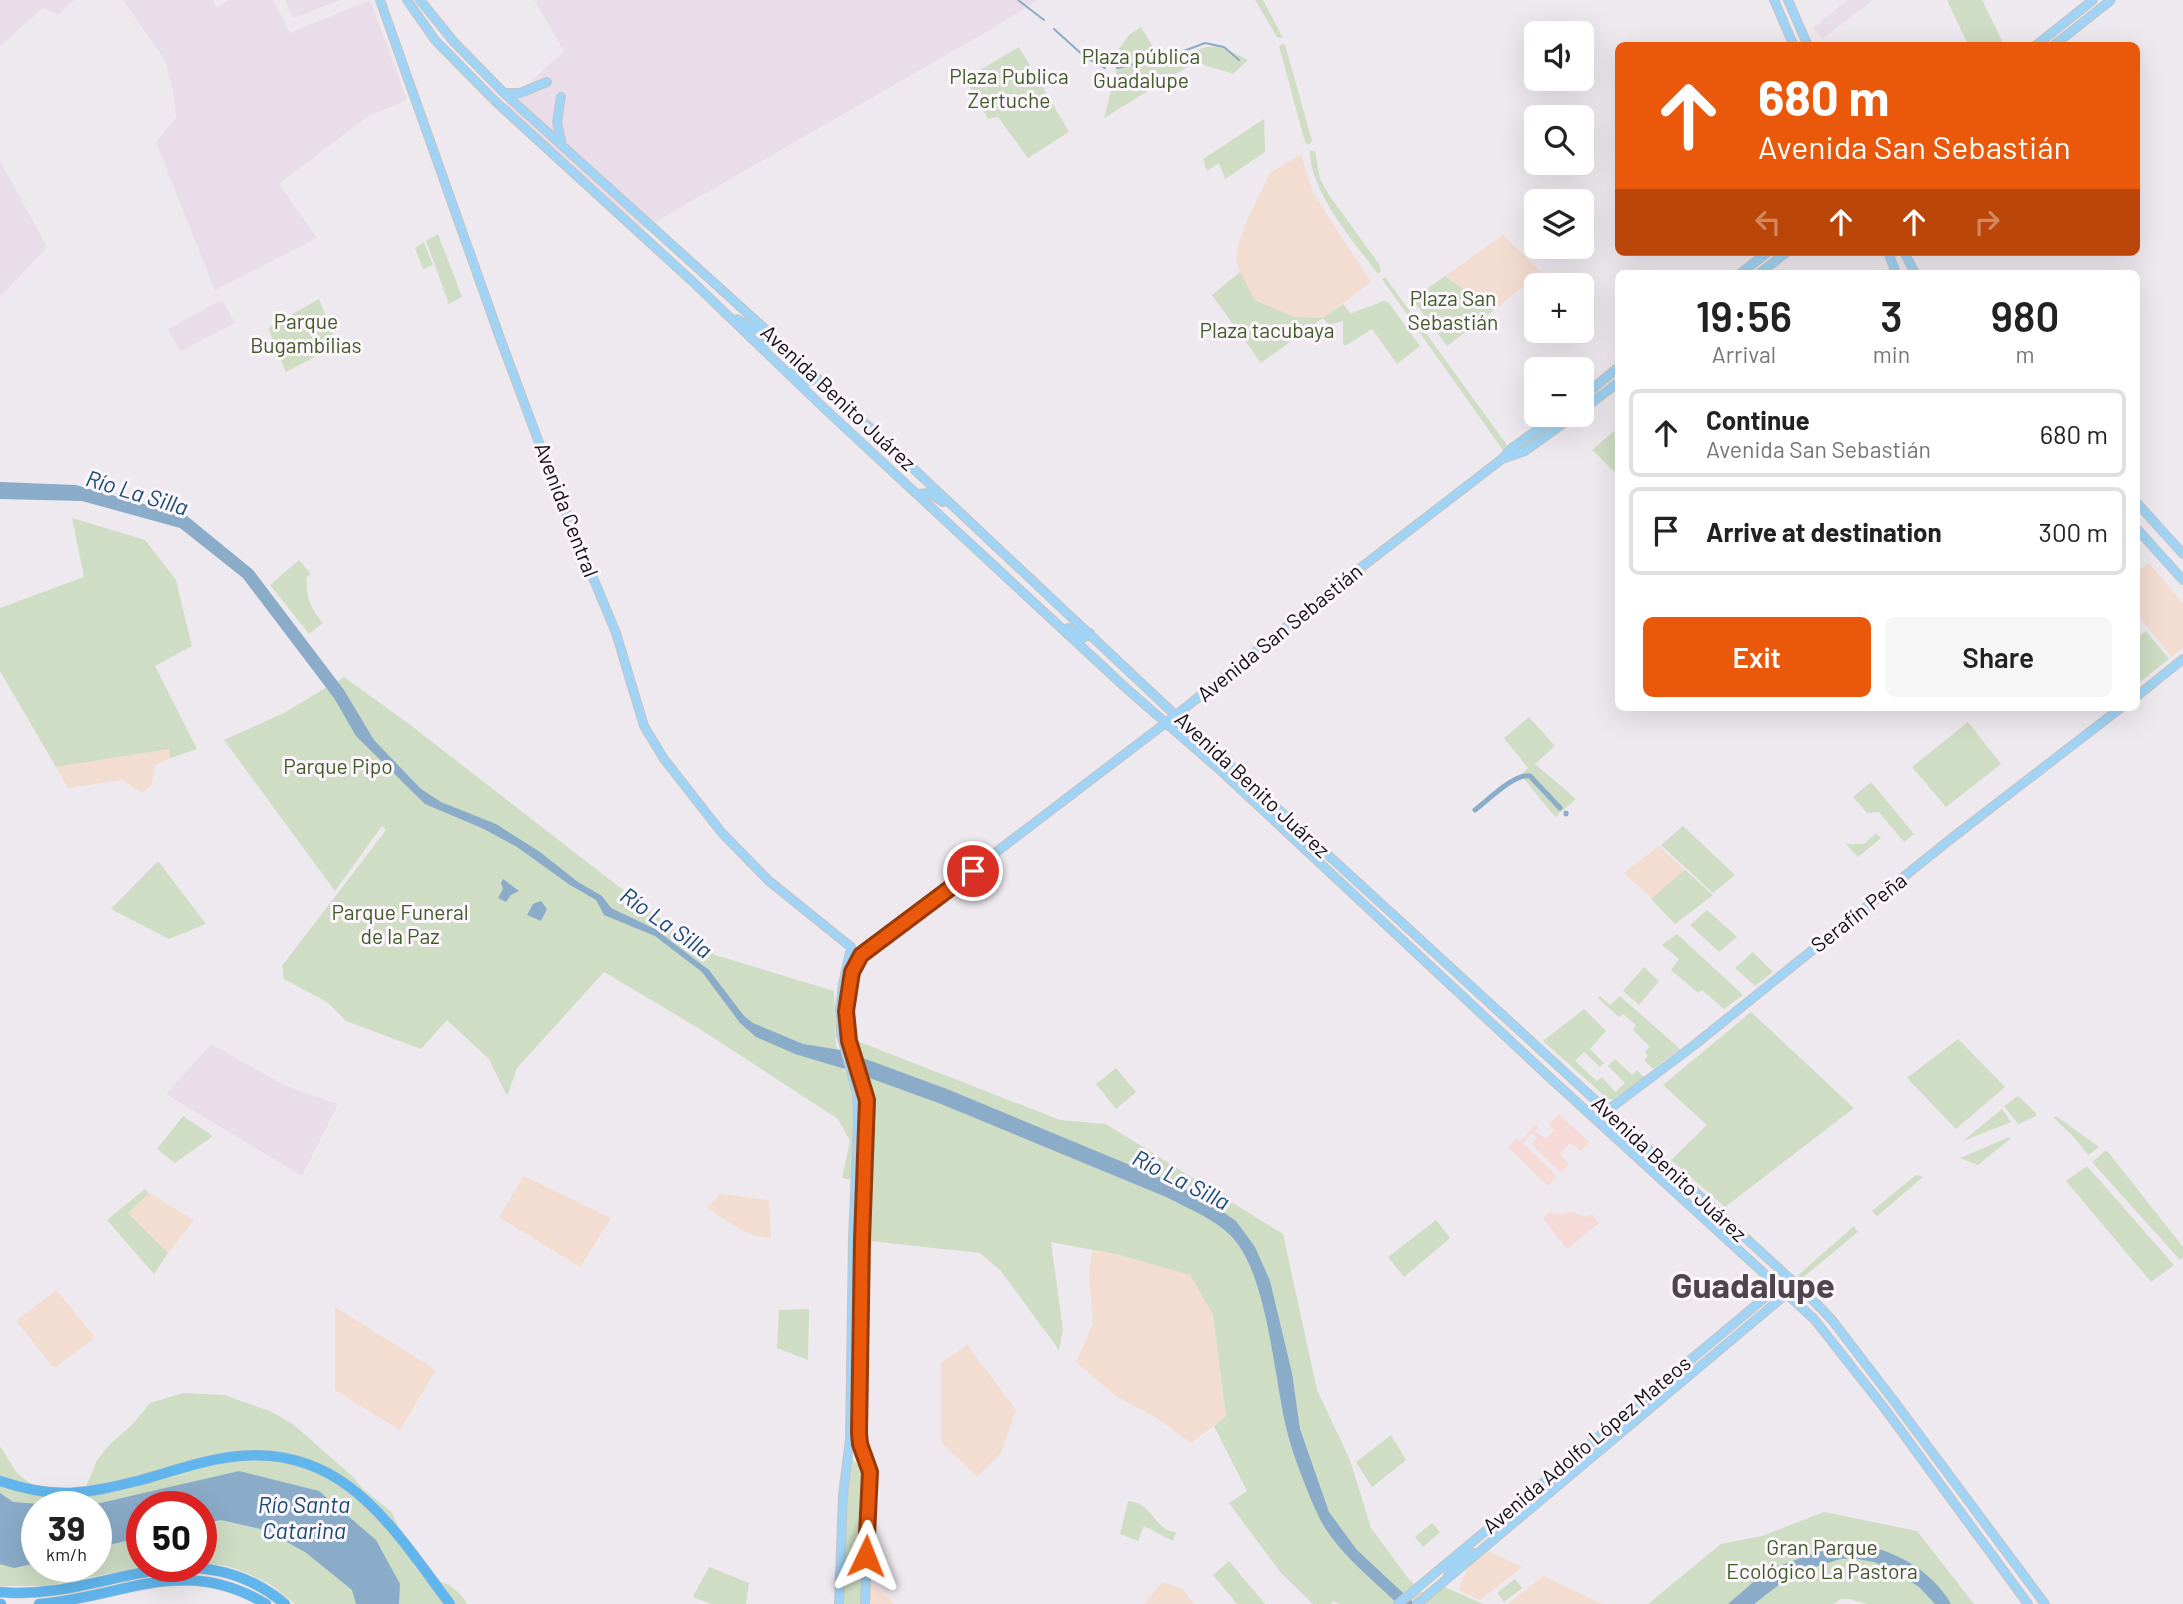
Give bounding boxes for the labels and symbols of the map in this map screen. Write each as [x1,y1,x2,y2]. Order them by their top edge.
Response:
park label: Plaza pública Guadalupe [1082,43,1200,92]
park label: Plaza Publica Zertuche [949,63,1069,112]
park label: Plaza San Sebastián [1408,285,1498,334]
park label: Parque Bugambilias [250,308,362,357]
park label: Plaza tacubaya [1199,317,1335,342]
street label: Avenida Benito Juárez [757,319,921,475]
street label: Avenida Central [530,439,605,580]
water label: Río La Silla [83,463,192,521]
street label: Avenida San Sebastián [1191,558,1367,706]
street label: Avenida Benito Juárez [1171,706,1335,862]
park label: Parque Pipo [283,753,393,778]
pin [943,841,1003,901]
street label: Serafín Peña [1805,867,1911,957]
water label: Río La Silla [615,880,718,964]
park label: Parque Funeral de la Paz [331,899,469,948]
street label: Avenida Benito Juárez [1588,1090,1752,1246]
water label: Río La Silla [1128,1143,1235,1216]
district label: Guadalupe [1671,1263,1835,1305]
street label: Avenida Adolfo López Mateos [1477,1350,1695,1538]
water label: Río Santa Catarina [258,1490,350,1544]
speed limit sign: 50 [126,1491,217,1582]
position arrow [829,1519,903,1593]
park label: Gran Parque Ecológico La Pastora [1726,1534,1918,1583]

